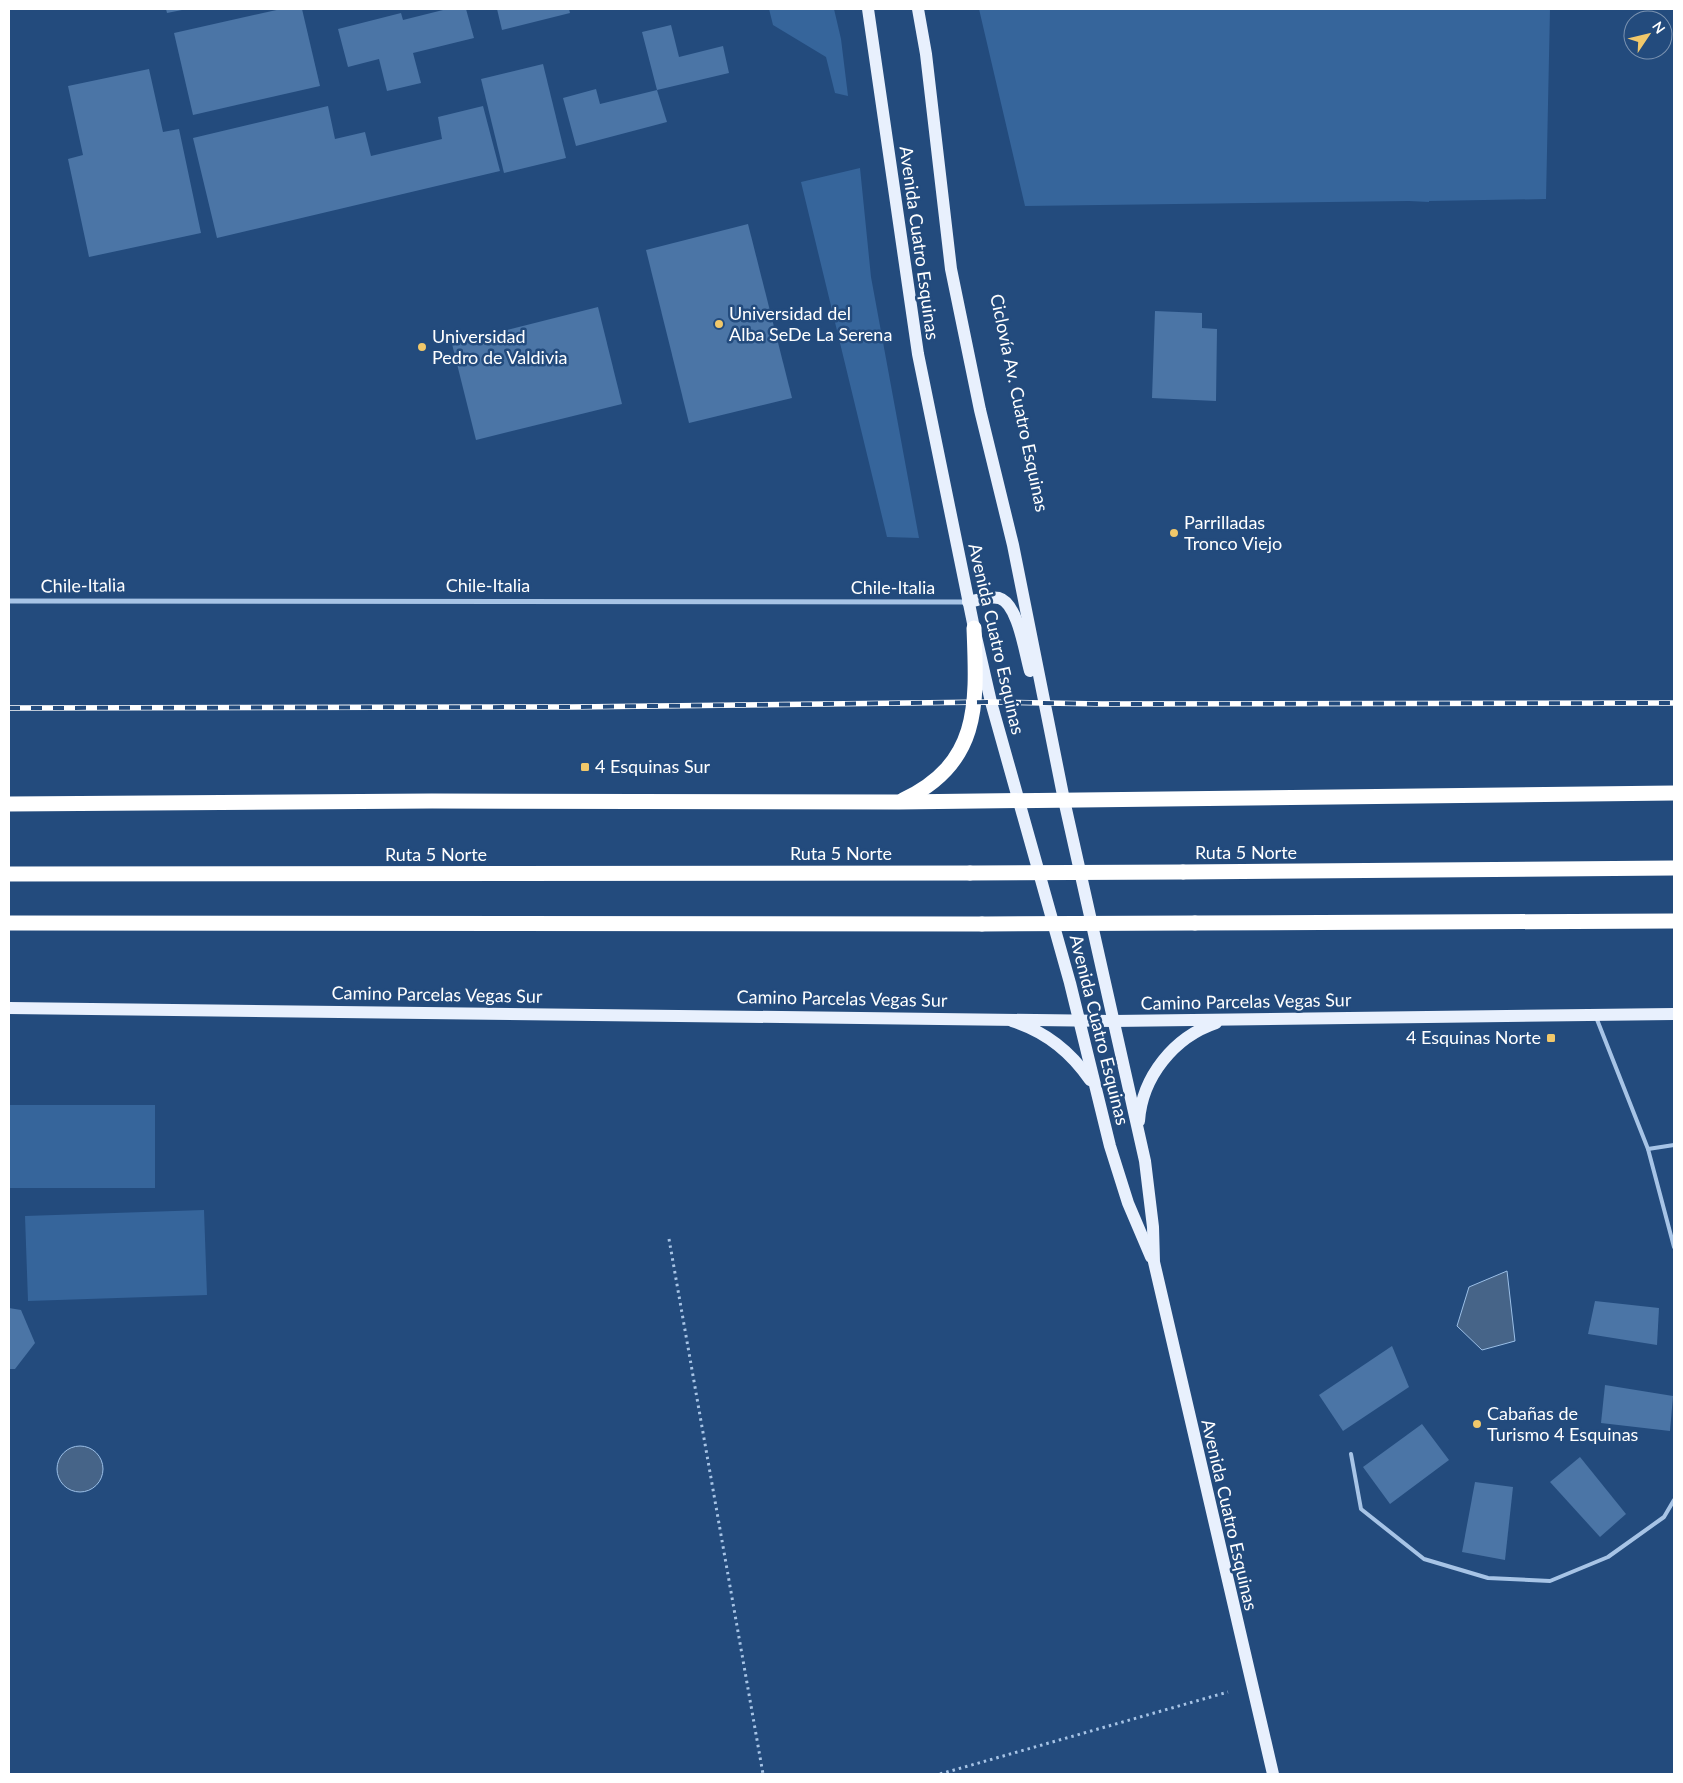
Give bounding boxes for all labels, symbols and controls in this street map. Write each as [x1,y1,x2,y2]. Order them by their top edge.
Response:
north arrow [1623,10,1673,60]
text: N [1649,18,1669,37]
street label: Avenida Cuatro Esquinas [895,145,945,341]
street label: Ciclovía Av. Cuatro Esquinas [986,292,1054,514]
place label: Universidad del Alba SeDe La Serena [729,302,892,345]
marker: Universidad del Alba SeDe La Serena [713,318,725,330]
place label: Universidad Pedro de Valdivia [432,325,567,368]
marker: Universidad Pedro de Valdivia [416,341,428,353]
place label: Parrilladas Tronco Viejo [1184,511,1282,554]
marker: Parrilladas Tronco Viejo [1168,527,1180,539]
street label: Avenida Cuatro Esquinas [964,541,1030,737]
street label: Chile-Italia [41,573,125,597]
street label: Chile-Italia [446,574,530,596]
street label: Chile-Italia [851,576,935,598]
place label: 4 Esquinas Sur [595,755,711,777]
marker: 4 Esquinas Sur [579,761,591,773]
street label: Ruta 5 Norte [1195,841,1297,863]
street label: Ruta 5 Norte [790,842,892,864]
street label: Ruta 5 Norte [385,843,487,865]
street label: Avenida Cuatro Esquinas [1066,932,1134,1127]
street label: Camino Parcelas Vegas Sur [331,981,543,1007]
street label: Camino Parcelas Vegas Sur [736,985,948,1011]
street label: Camino Parcelas Vegas Sur [1140,988,1352,1014]
place label: 4 Esquinas Norte [1406,1026,1541,1048]
marker: 4 Esquinas Norte [1545,1032,1557,1044]
place label: Cabañas de Turismo 4 Esquinas [1487,1402,1639,1445]
street label: Avenida Cuatro Esquinas [1197,1417,1263,1613]
marker: Cabañas de Turismo 4 Esquinas [1471,1418,1483,1430]

